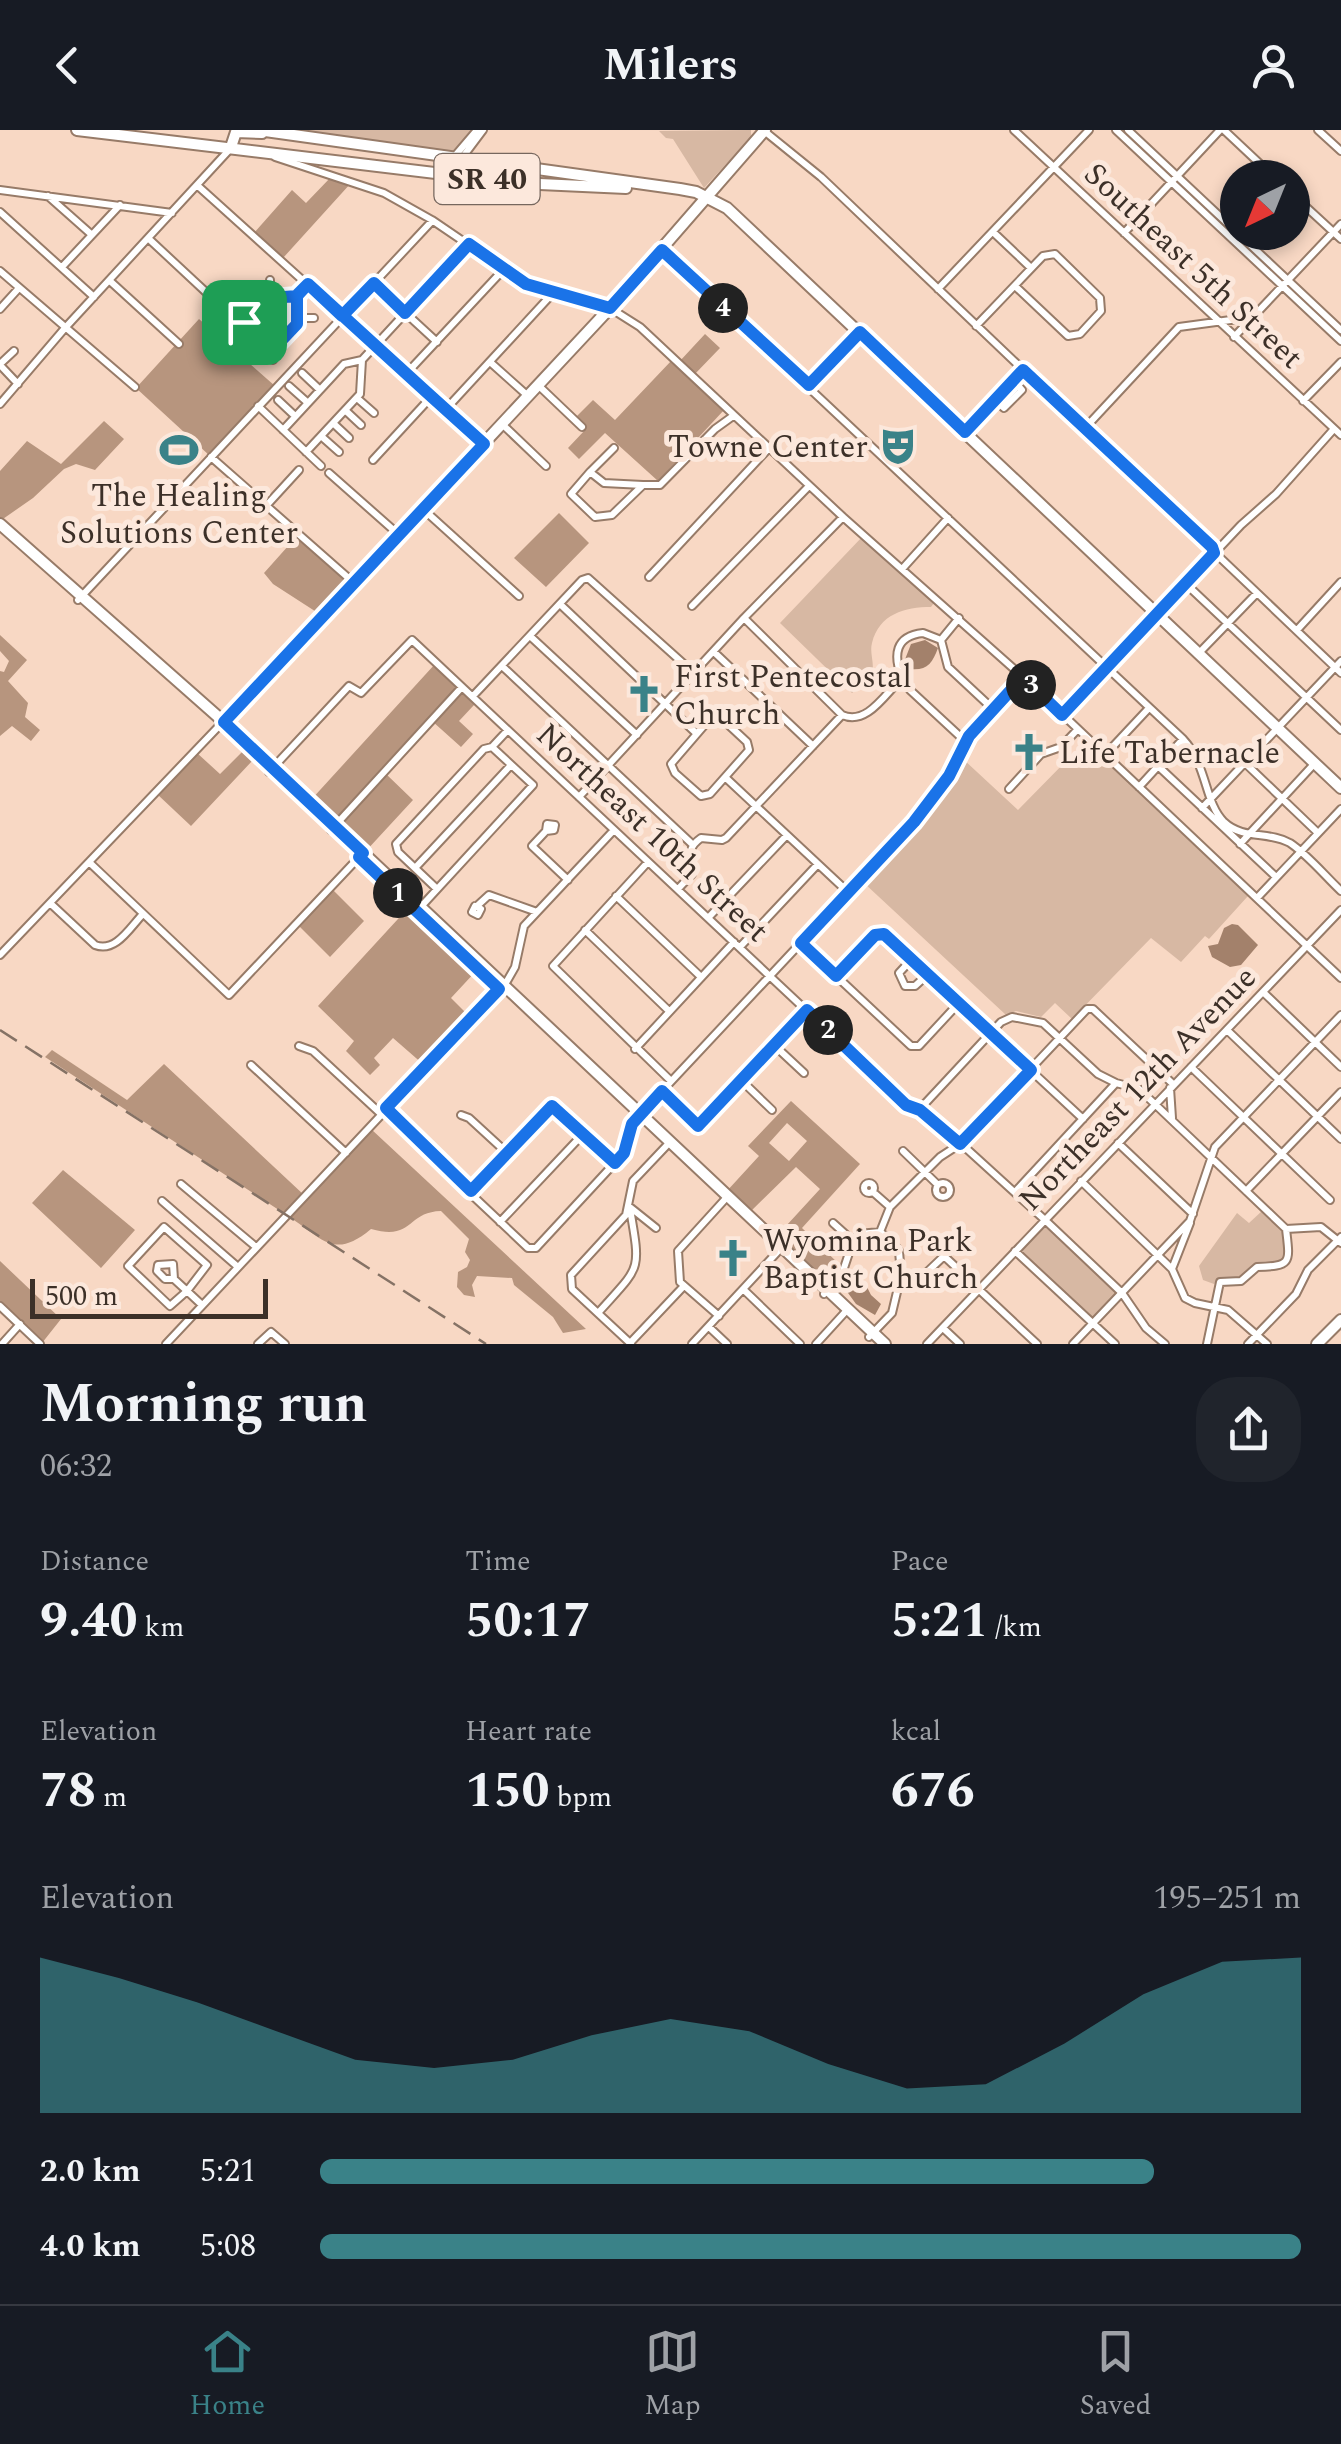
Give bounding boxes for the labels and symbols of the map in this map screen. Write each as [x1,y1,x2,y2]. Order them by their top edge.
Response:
street label: Southeast 5th Street [1072,151,1314,381]
road number: SR 40 [434,154,540,204]
north arrow [1220,160,1310,250]
pin [202,280,287,365]
pin: 4 [698,283,748,333]
place label: Towne Center [668,423,868,472]
theatre icon: Towne Center [877,425,919,467]
sports icon: The Healing Solutions Center [158,429,200,471]
place label: The Healing Solutions Center [60,472,298,558]
place label: First Pentecostal Church [674,653,912,739]
pin: 3 [1006,660,1056,710]
church icon: First Pentecostal Church [623,673,665,715]
street label: Northeast 10th Street [524,712,780,955]
place label: Life Tabernacle [1059,729,1280,778]
church icon: Life Tabernacle [1008,731,1050,773]
pin: 1 [373,868,423,918]
street label: Northeast 12th Avenue [1007,955,1269,1223]
pin: 2 [803,1005,853,1055]
place label: Wyomina Park Baptist Church [763,1217,979,1303]
church icon: Wyomina Park Baptist Church [712,1237,754,1279]
scale bar [30,1274,268,1318]

